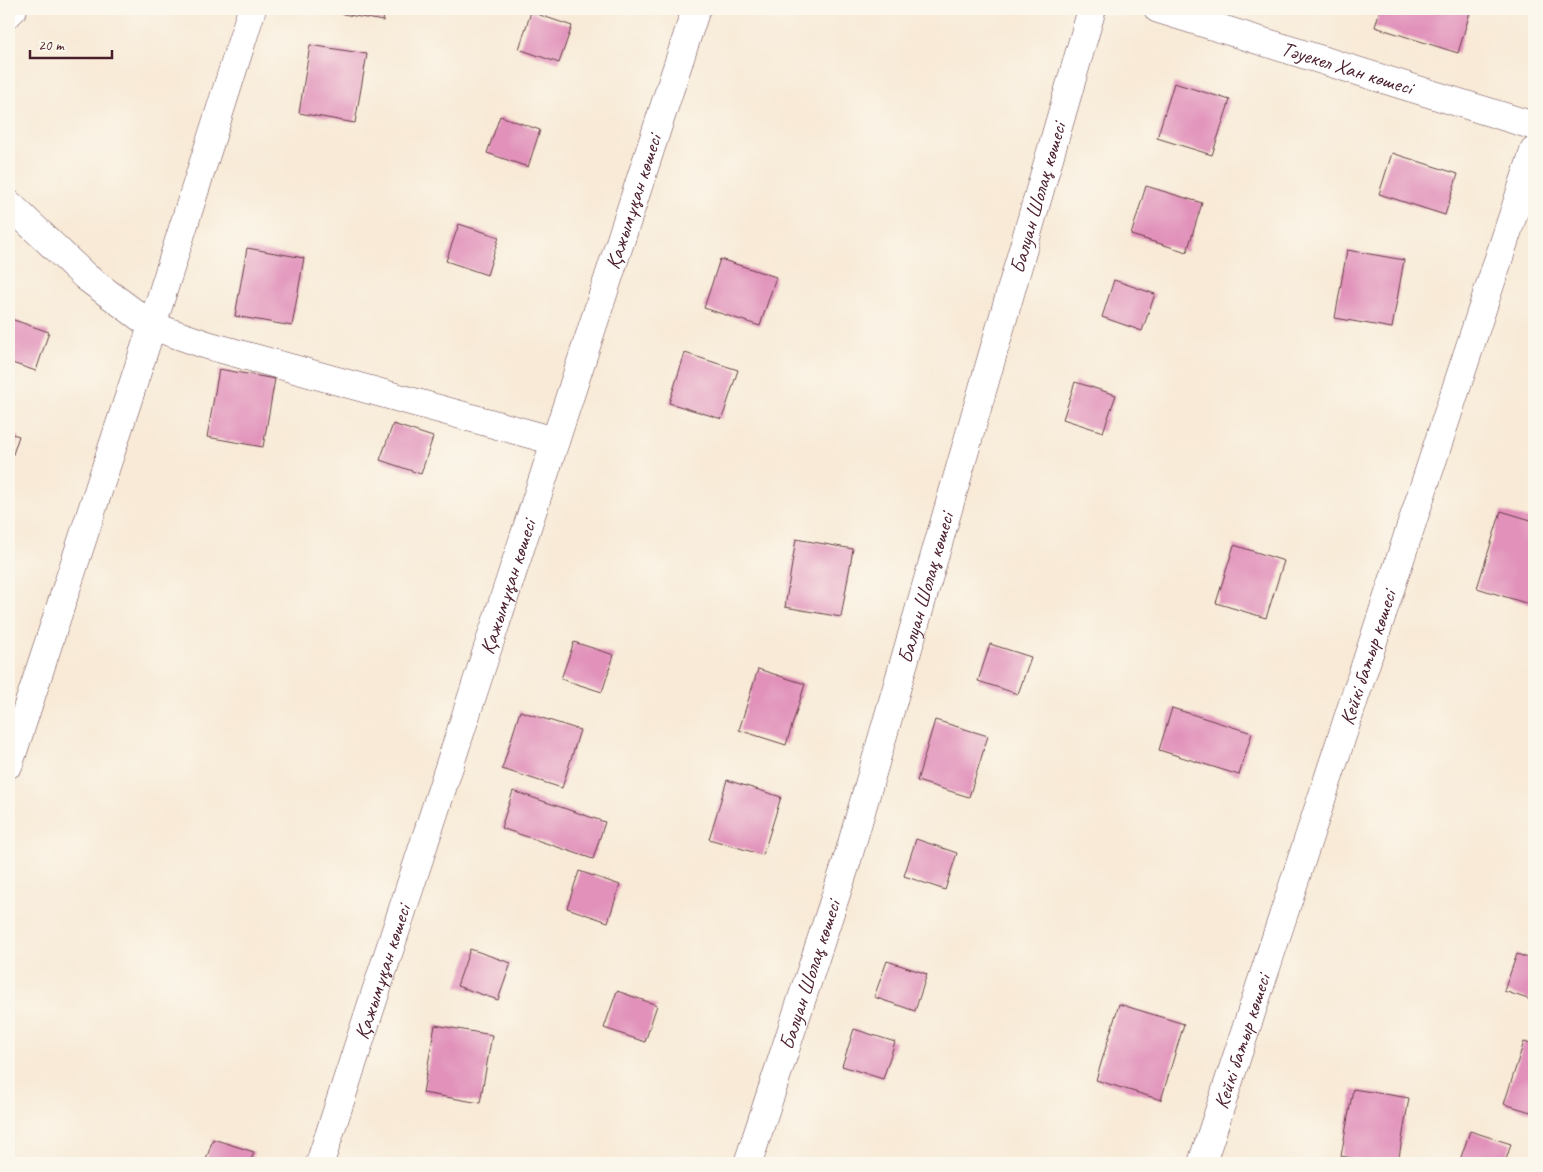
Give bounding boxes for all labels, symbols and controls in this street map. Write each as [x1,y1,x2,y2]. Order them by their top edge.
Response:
scale bar [30,28,112,60]
street label: Тәуекел Хан көшесі [1278,35,1419,101]
text: 20 m [38,36,65,55]
street label: Балуан Шолақ көшесі [1004,116,1073,276]
street label: Қажымұқан көшесі [599,128,668,272]
street label: Балуан Шолақ көшесі [891,507,960,666]
street label: Қажымұқан көшесі [474,513,543,657]
street label: Кейкі батыр көшесі [1334,584,1403,728]
street label: Балуан Шолақ көшесі [773,894,847,1053]
street label: Қажымұқан көшесі [348,898,417,1042]
street label: Кейкі батыр көшесі [1208,968,1277,1112]

